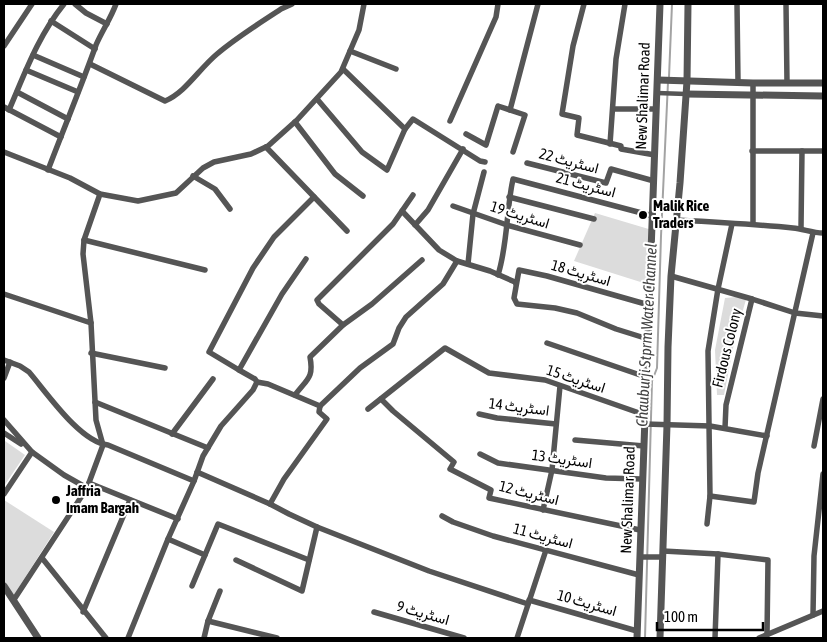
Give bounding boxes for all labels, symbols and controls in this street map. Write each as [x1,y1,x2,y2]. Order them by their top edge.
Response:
street label: New Shalimar Road [632,42,653,150]
street label: اسٹریٹ 22 [537,144,601,178]
street label: اسٹریٹ 21 [554,168,618,202]
street label: اسٹریٹ 19 [488,197,552,233]
place label: Malik Rice Traders [653,197,710,231]
marker: Malik Rice Traders [637,209,649,221]
water label: Chauburji Stprm Water Channel [632,243,661,427]
street label: اسٹریٹ 18 [549,256,613,290]
street label: Firdous Colony [708,307,745,389]
street label: اسٹریٹ 15 [544,361,608,397]
street label: اسٹریٹ 14 [488,394,550,420]
street label: اسٹریٹ 13 [531,446,593,472]
street label: New Shalimar Road [617,446,638,554]
street label: اسٹریٹ 12 [497,477,561,509]
place label: Jaffria Imam Bargah [65,482,139,516]
marker: Jaffria Imam Bargah [50,494,62,506]
street label: اسٹریٹ 11 [511,519,575,553]
street label: اسٹریٹ 10 [555,586,619,620]
street label: اسٹریٹ 9 [395,597,451,629]
scale bar [657,600,763,632]
text: 100 m [664,608,698,625]

